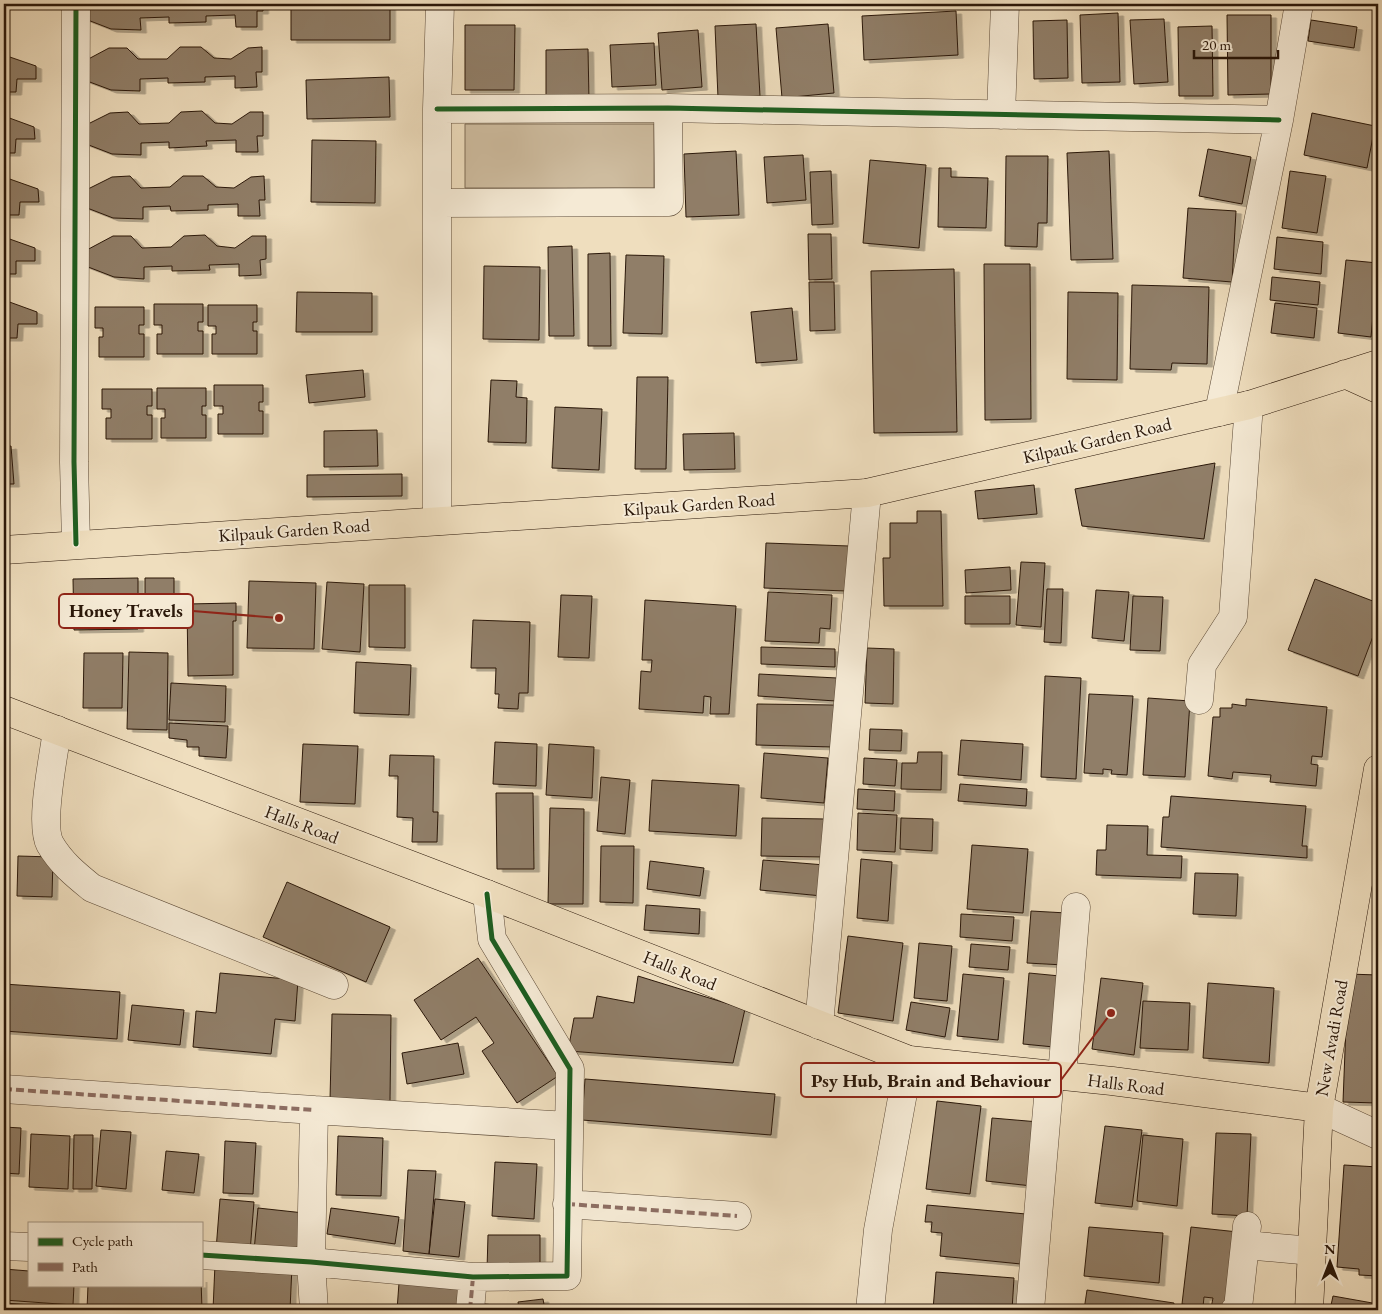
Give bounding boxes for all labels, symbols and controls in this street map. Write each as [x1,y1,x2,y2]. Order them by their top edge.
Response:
scale bar [1194,28,1278,60]
text: 20 m [1202,35,1231,54]
street label: Kilpauk Garden Road [1020,412,1174,468]
street label: Kilpauk Garden Road [622,487,776,521]
street label: Kilpauk Garden Road [217,513,371,547]
callout: Honey Travels [59,594,193,628]
text: Honey Travels [69,598,183,623]
street label: Halls Road [262,799,343,849]
street label: Halls Road [640,945,721,996]
street label: New Avadi Road [1309,977,1353,1098]
callout: Psy Hub, Brain and Behaviour [801,1063,1061,1097]
text: Psy Hub, Brain and Behaviour [811,1068,1051,1093]
street label: Halls Road [1086,1068,1167,1100]
legend [28,1222,202,1286]
text: Cycle path [72,1231,134,1250]
north arrow [1304,1236,1354,1286]
text: N [1324,1240,1336,1258]
text: Path [72,1257,98,1276]

